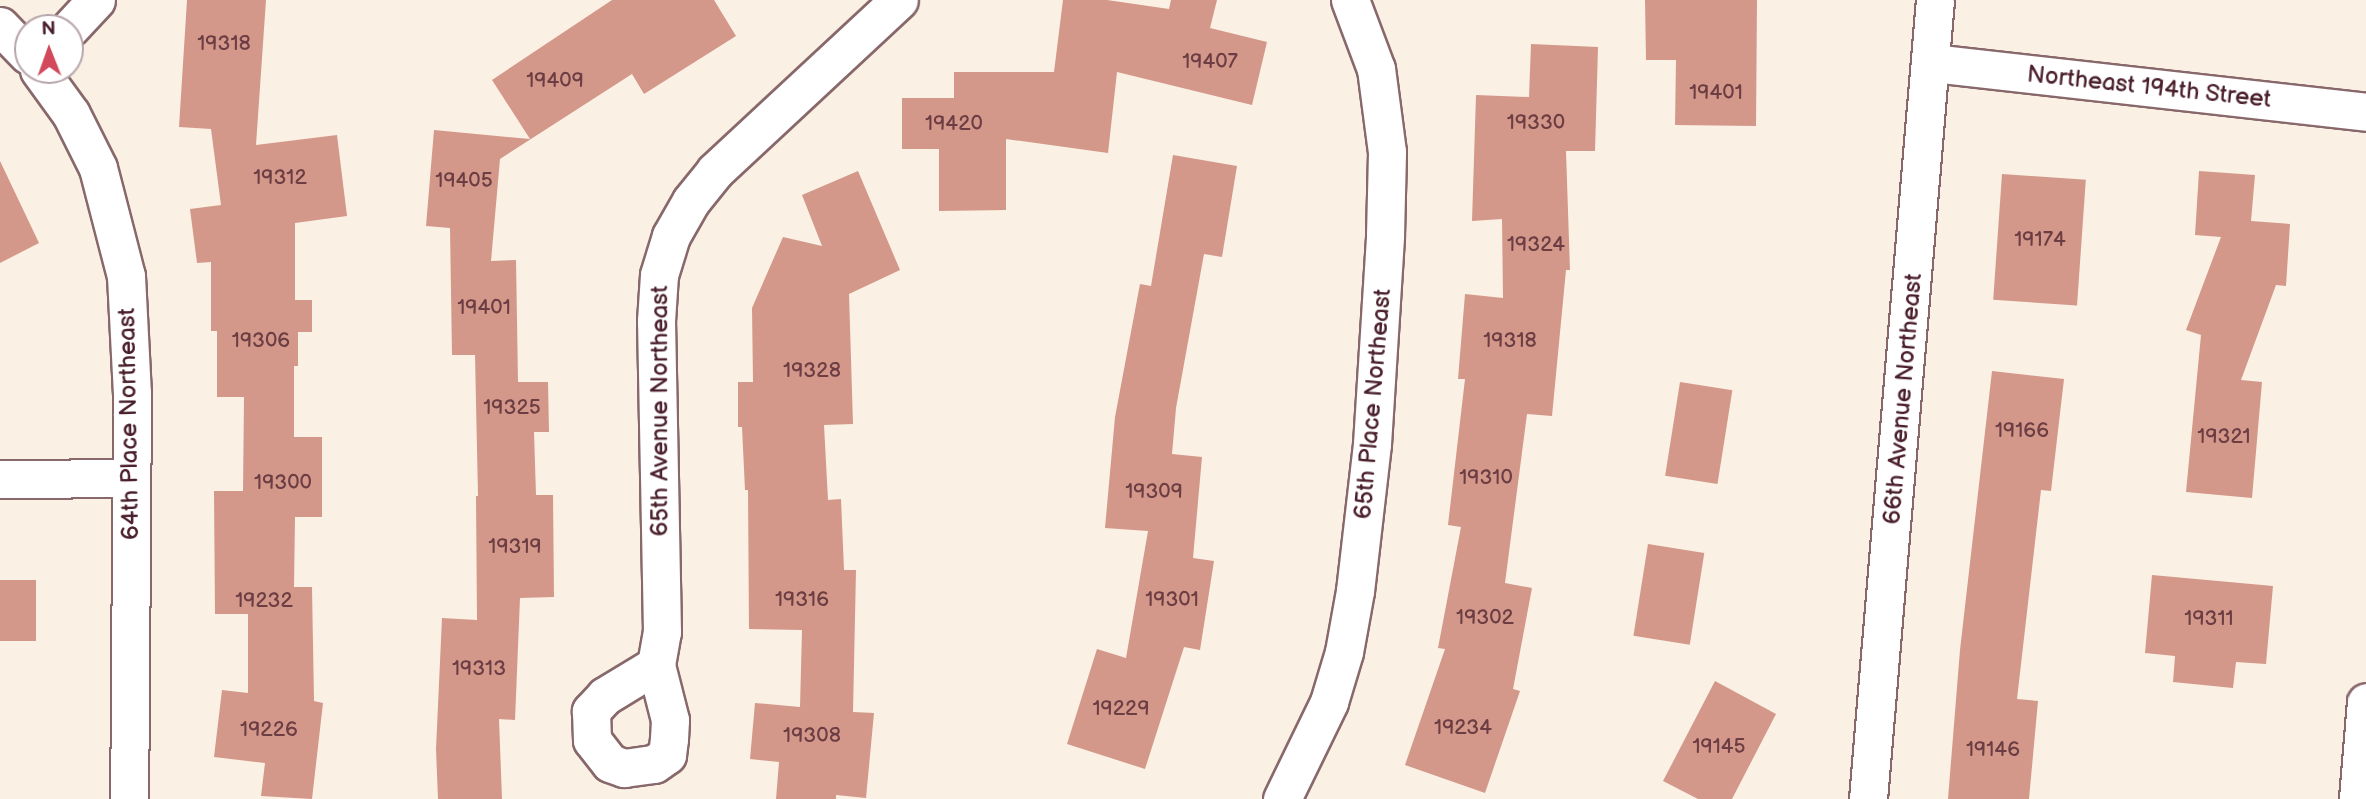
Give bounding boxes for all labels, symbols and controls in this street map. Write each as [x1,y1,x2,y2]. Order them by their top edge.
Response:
north arrow [14,14,84,84]
text: N [41,18,56,41]
house number: 19318 [197,31,251,57]
house number: 19407 [1182,49,1238,75]
street label: Northeast 194th Street [2025,60,2273,114]
house number: 19409 [526,68,584,94]
house number: 19401 [1689,80,1743,106]
house number: 19330 [1507,110,1565,136]
house number: 19420 [925,111,983,137]
house number: 19312 [253,165,307,191]
house number: 19405 [435,168,493,194]
house number: 19174 [2014,227,2066,253]
house number: 19324 [1507,232,1565,258]
street label: 66th Avenue Northeast [1878,272,1928,526]
street label: 65th Avenue Northeast [646,286,674,536]
street label: 65th Place Northeast [1349,288,1397,520]
house number: 19401 [457,295,511,321]
street label: 64th Place Northeast [113,308,145,540]
house number: 19306 [232,328,290,354]
house number: 19318 [1483,328,1537,354]
house number: 19328 [783,358,841,384]
house number: 19325 [483,395,541,421]
house number: 19166 [1995,418,2049,444]
house number: 19321 [2197,424,2251,450]
house number: 19310 [1459,465,1513,491]
house number: 19300 [254,470,312,496]
house number: 19309 [1125,479,1183,505]
house number: 19319 [488,534,542,560]
house number: 19316 [775,587,829,613]
house number: 19301 [1145,587,1199,613]
house number: 19232 [235,588,293,614]
house number: 19302 [1456,605,1514,631]
house number: 19311 [2184,606,2234,632]
house number: 19313 [452,656,506,682]
house number: 19229 [1092,696,1150,722]
house number: 19234 [1434,715,1492,741]
house number: 19226 [240,717,298,743]
house number: 19308 [783,723,841,749]
house number: 19145 [1692,734,1746,760]
house number: 19146 [1966,737,2020,763]

